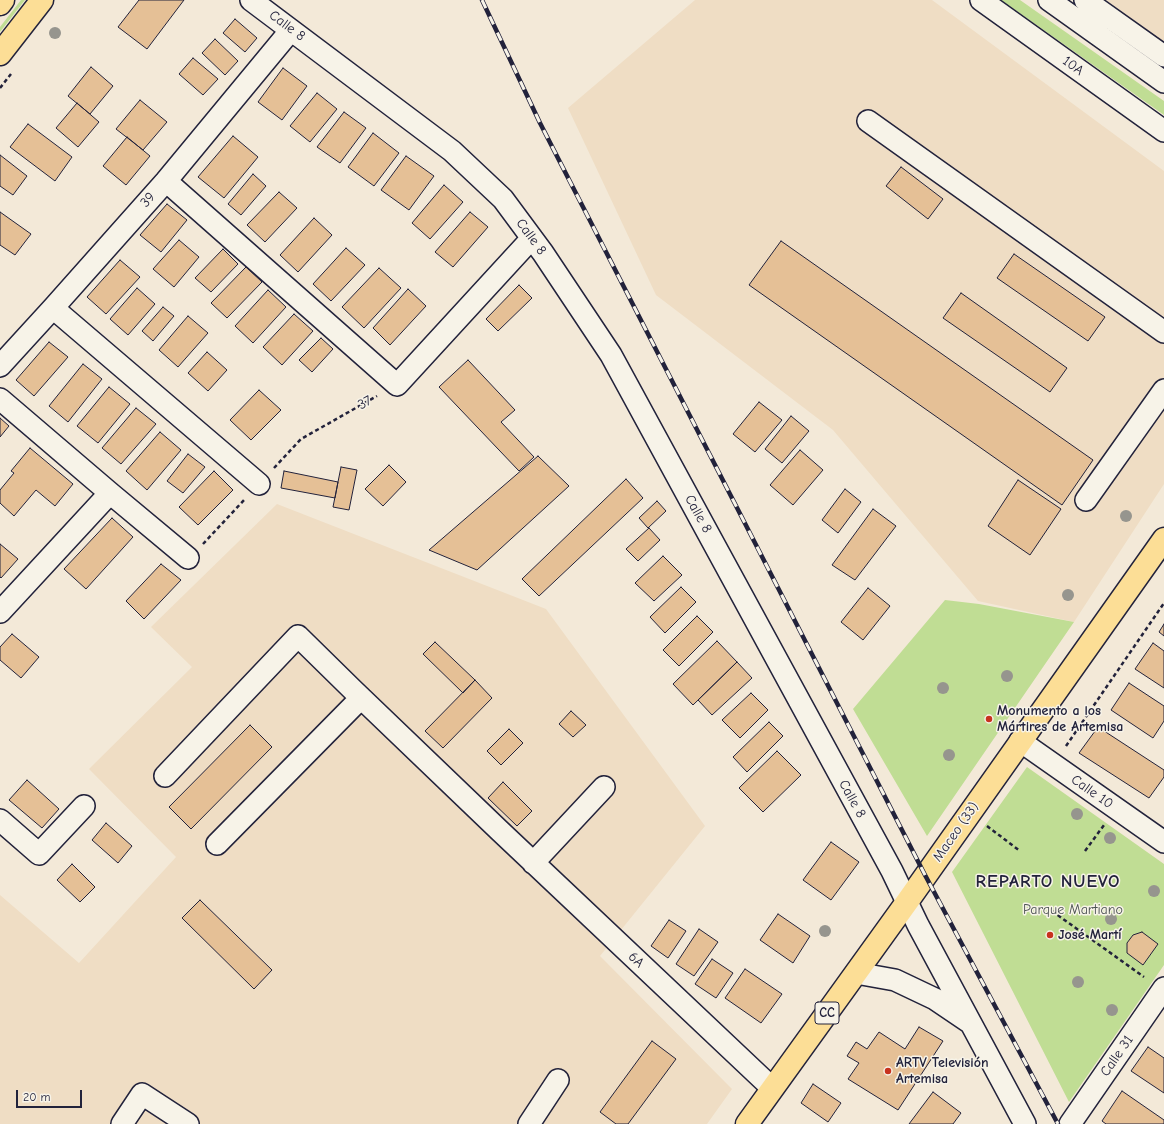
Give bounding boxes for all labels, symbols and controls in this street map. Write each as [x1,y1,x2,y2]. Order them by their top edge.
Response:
street label: Calle 8 [266,7,308,45]
street label: 10A [1059,53,1087,79]
street label: 39 [137,189,159,211]
street label: Calle 8 [512,216,550,258]
street label: 37 [355,392,375,414]
street label: Calle 8 [681,492,715,536]
place label: Monumento a los Mártires de Artemisa [997,703,1123,736]
marker: Monumento a los Mártires de Artemisa [984,714,994,724]
street label: Calle 10 [1068,771,1116,813]
street label: Calle 8 [835,777,869,821]
street label: Maceo (33) [929,799,983,865]
district label: REPARTO NUEVO [976,871,1120,893]
park label: Parque Martiano [1023,902,1123,918]
place label: José Martí [1058,927,1122,943]
marker: José Martí [1045,930,1055,940]
street label: 6A [625,948,647,972]
road number: CC [815,1002,839,1024]
street label: Calle 31 [1097,1032,1137,1080]
place label: ARTV Televisión Artemisa [896,1055,989,1088]
marker: ARTV Televisión Artemisa [883,1066,893,1076]
scale bar [18,1082,84,1108]
text: 20 m [23,1090,51,1104]

